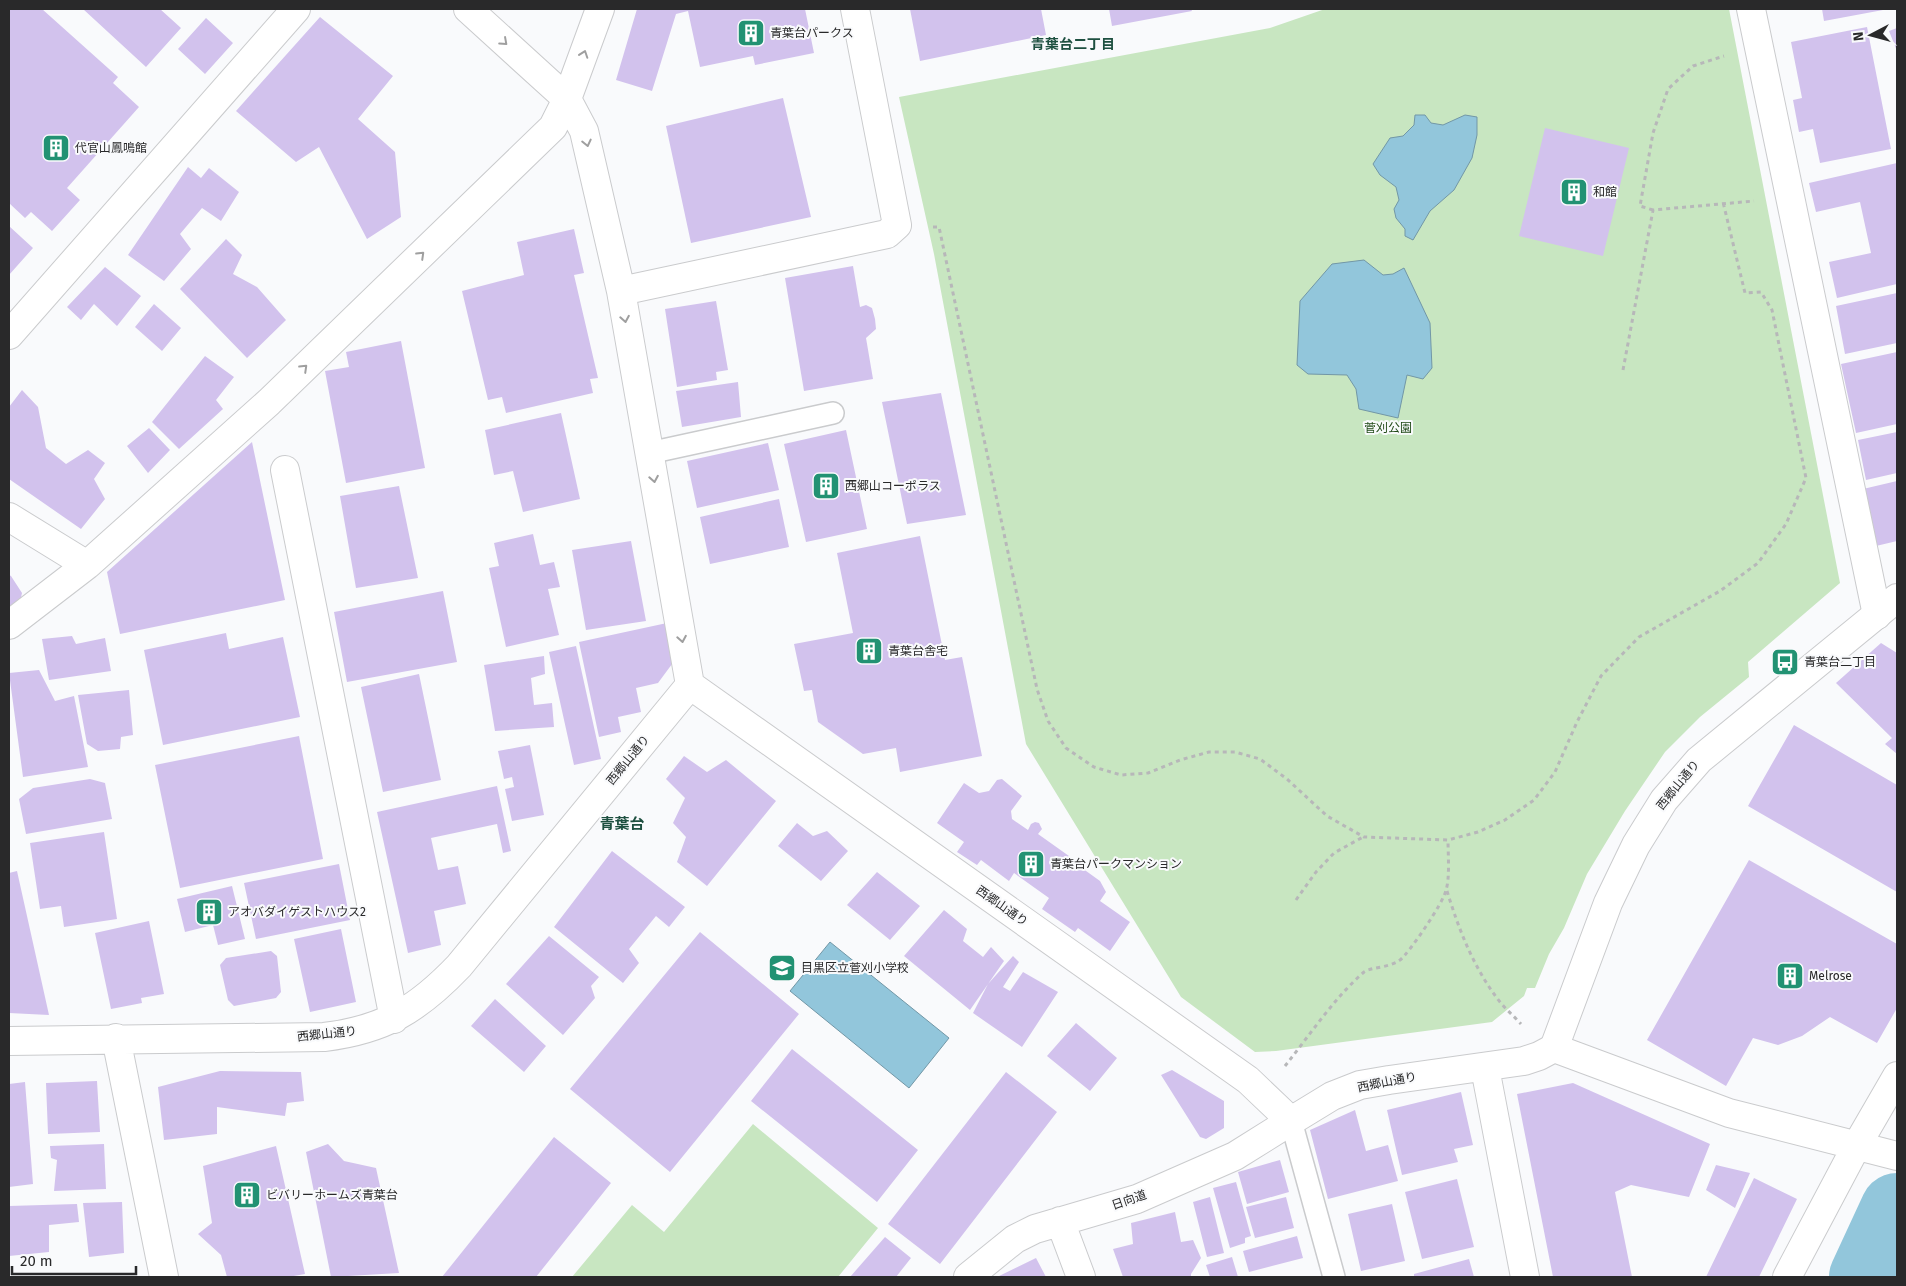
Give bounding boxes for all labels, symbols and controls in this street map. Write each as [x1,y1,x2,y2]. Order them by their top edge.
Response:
north arrow [1846,10,1896,60]
building icon: 青葉台パークス [736,18,766,48]
place label: 青葉台パークス [770,26,854,40]
text: N [1850,31,1868,42]
one-way arrow [498,36,507,45]
district label: 青葉台二丁目 [1031,36,1115,53]
one-way arrow [578,50,588,59]
building icon: 代官山鳳鳴館 [41,133,71,163]
one-way arrow [581,139,592,148]
place label: 代官山鳳鳴館 [75,141,147,155]
building icon: 和館 [1559,177,1589,207]
place label: 和館 [1593,185,1617,199]
one-way arrow [415,252,424,261]
one-way arrow [620,315,630,323]
one-way arrow [298,365,307,374]
park label: 菅刈公園 [1364,421,1412,435]
building icon: 西郷山コーポラス [811,471,841,501]
one-way arrow [648,475,658,483]
place label: 西郷山コーポラス [845,479,941,493]
one-way arrow [677,635,687,643]
building icon: 青葉台舎宅 [854,636,884,666]
place label: 青葉台舎宅 [888,644,948,658]
bus stop icon: 青葉台二丁目 [1770,647,1800,677]
place label: 青葉台二丁目 [1804,655,1876,669]
street label: 西郷山通り [604,732,652,788]
street label: 西郷山通り [1654,757,1702,813]
district label: 青葉台 [599,815,645,833]
building icon: 青葉台パークマンション [1016,849,1046,879]
place label: 青葉台パークマンション [1050,857,1182,871]
street label: 西郷山通り [973,883,1031,929]
building icon: アオバダイゲストハウス2 [194,897,224,927]
place label: アオバダイゲストハウス2 [228,905,366,919]
school or university icon: 目黒区立菅刈小学校 [767,953,797,983]
place label: 目黒区立菅刈小学校 [801,961,909,975]
building icon: Melrose [1775,961,1805,991]
place label: Melrose [1809,969,1852,983]
street label: 西郷山通り [296,1024,358,1044]
street label: 西郷山通り [1356,1069,1418,1095]
building icon: ビバリーホームズ青葉台 [232,1180,262,1210]
place label: ビバリーホームズ青葉台 [266,1188,398,1202]
street label: 日向道 [1110,1188,1148,1212]
scale bar [12,1244,136,1276]
text: 20 m [20,1252,53,1270]

